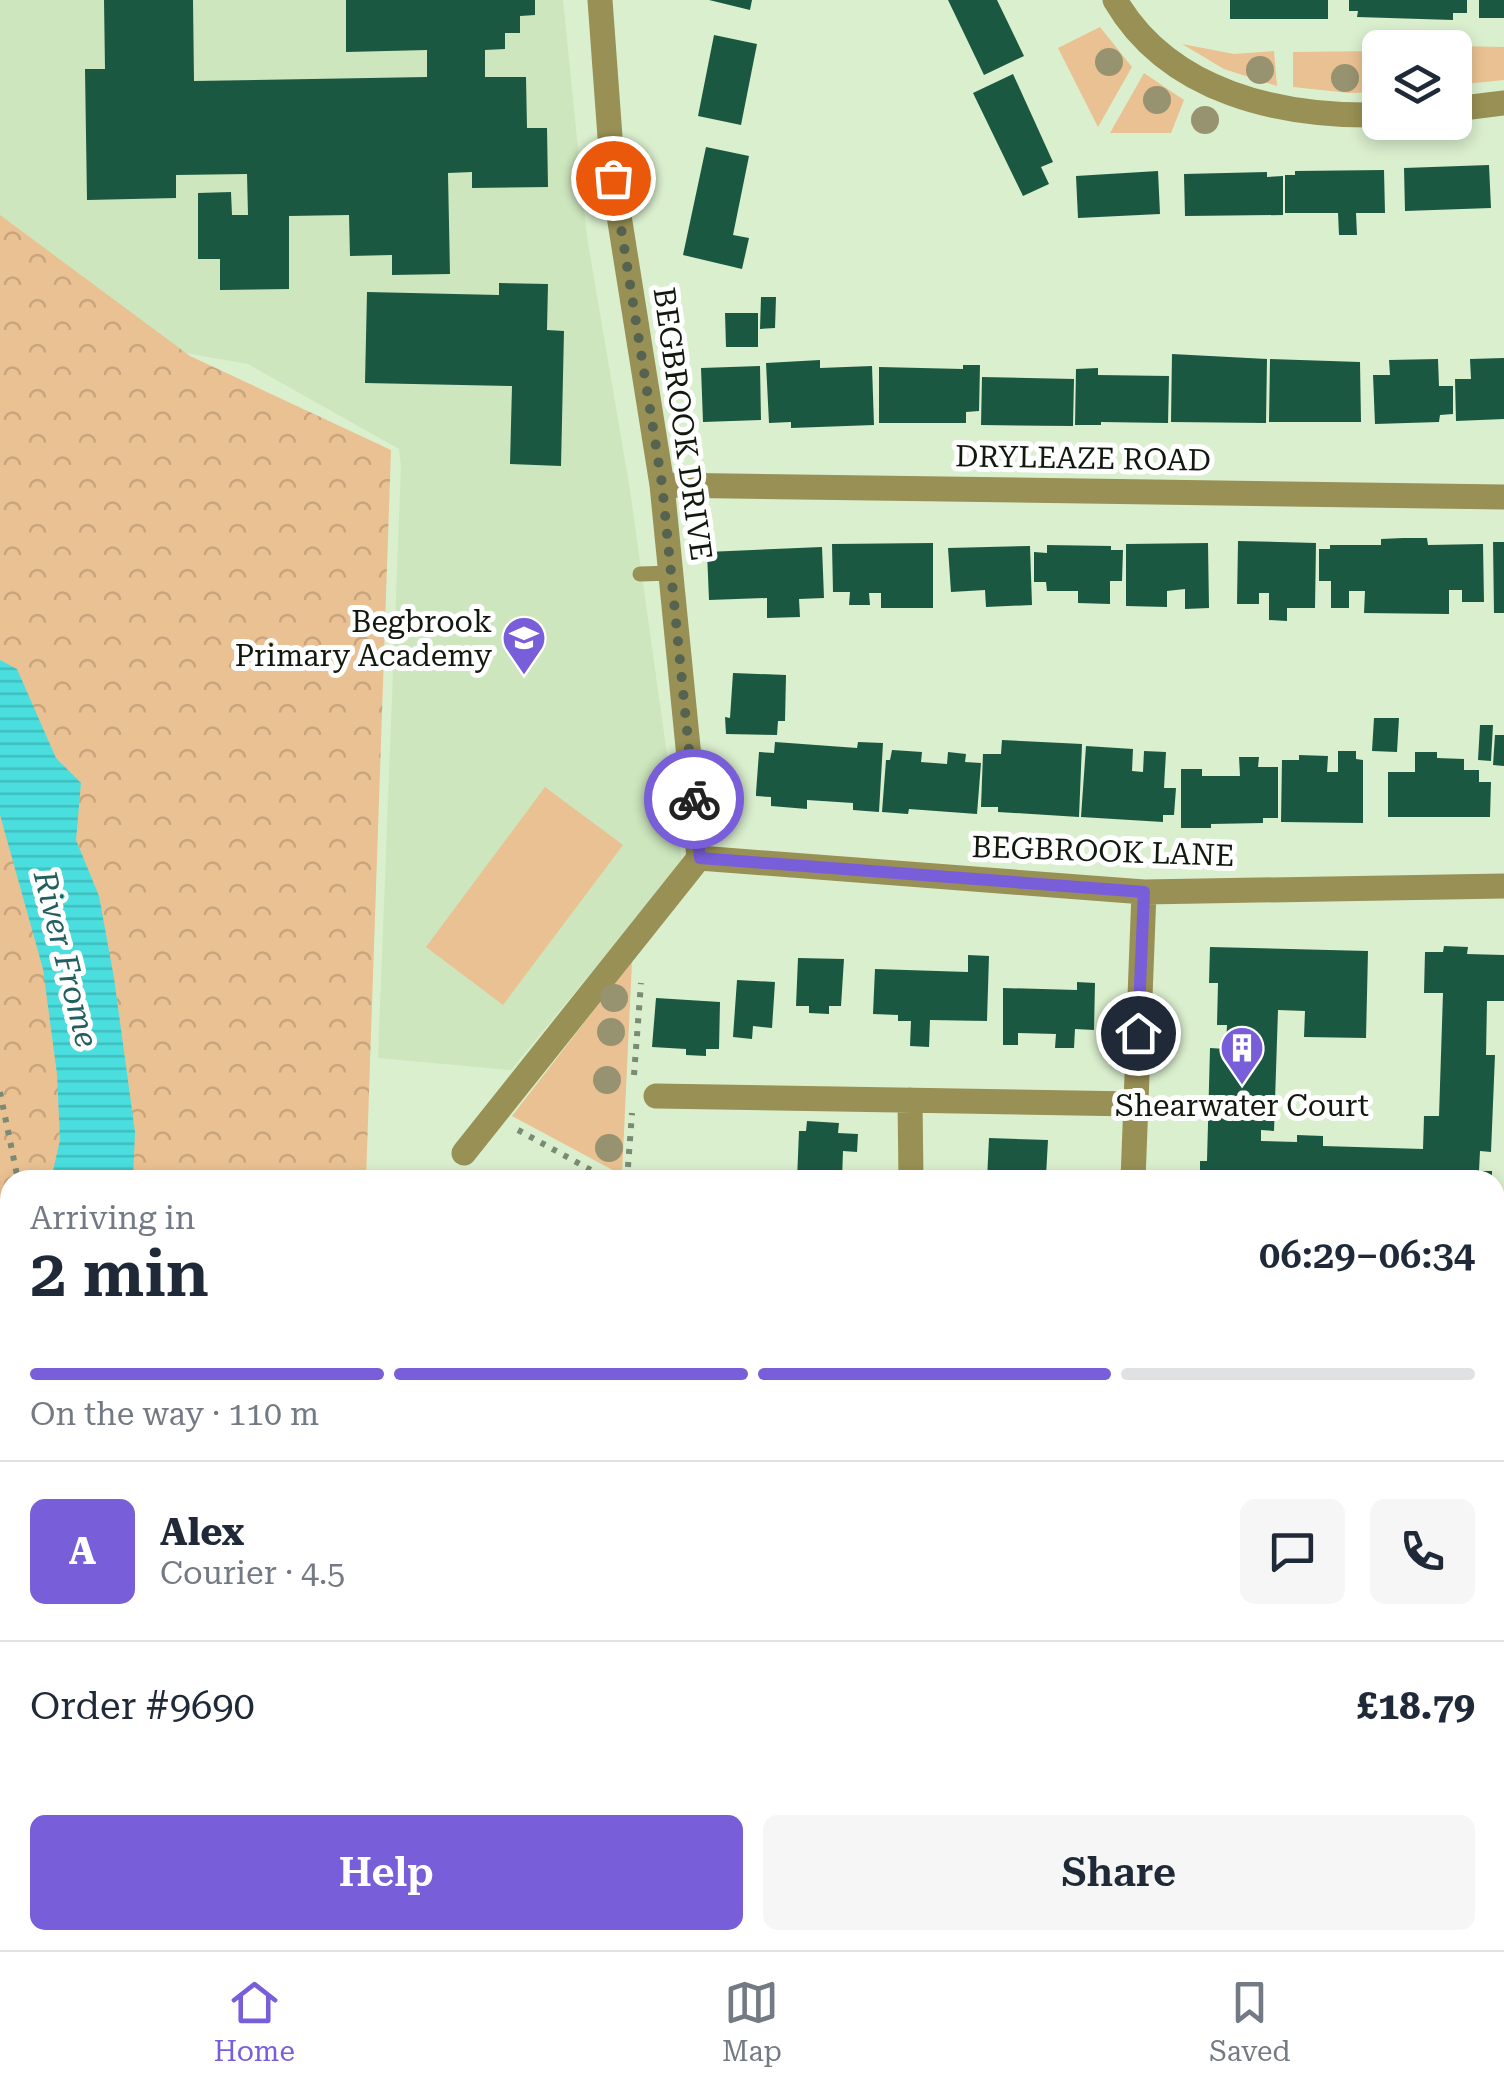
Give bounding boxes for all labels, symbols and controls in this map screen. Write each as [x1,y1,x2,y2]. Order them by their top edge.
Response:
map controls [1362,30,1472,140]
button: layers [1362,30,1472,140]
pin [571,136,656,221]
icon: bag [586,151,641,206]
street label: BEGBROOK DRIVE [646,285,720,563]
street label: DRYLEAZE ROAD [955,438,1211,478]
place label: Begbrook Primary Academy [235,604,492,673]
school or university icon: Begbrook Primary Academy [501,615,547,676]
courier [644,749,744,849]
icon: bike [667,772,722,827]
street label: BEGBROOK LANE [971,829,1235,873]
water label: River Frome [25,866,106,1051]
pin [1096,991,1181,1076]
icon: home [1111,1006,1166,1061]
building icon: Shearwater Court [1219,1025,1265,1086]
place label: Shearwater Court [1115,1088,1369,1123]
text: Arriving in [30,1199,195,1237]
text: 06:29–06:34 [1259,1233,1475,1277]
text: 2 min [30,1236,209,1312]
text: On the way · 110 m [30,1395,319,1433]
button: chat [1240,1499,1345,1604]
button: phone [1370,1499,1475,1604]
text: Alex [160,1510,244,1554]
text: A [69,1529,96,1573]
text: Courier · 4.5 [160,1554,345,1592]
text: Order #9690 [30,1684,255,1728]
text: £18.79 [1357,1684,1475,1728]
button: Help [30,1815,743,1930]
button: Share [763,1815,1475,1930]
tab: Home [214,1975,295,2068]
tab: Map [722,1975,782,2068]
tab: Saved [1209,1975,1290,2068]

